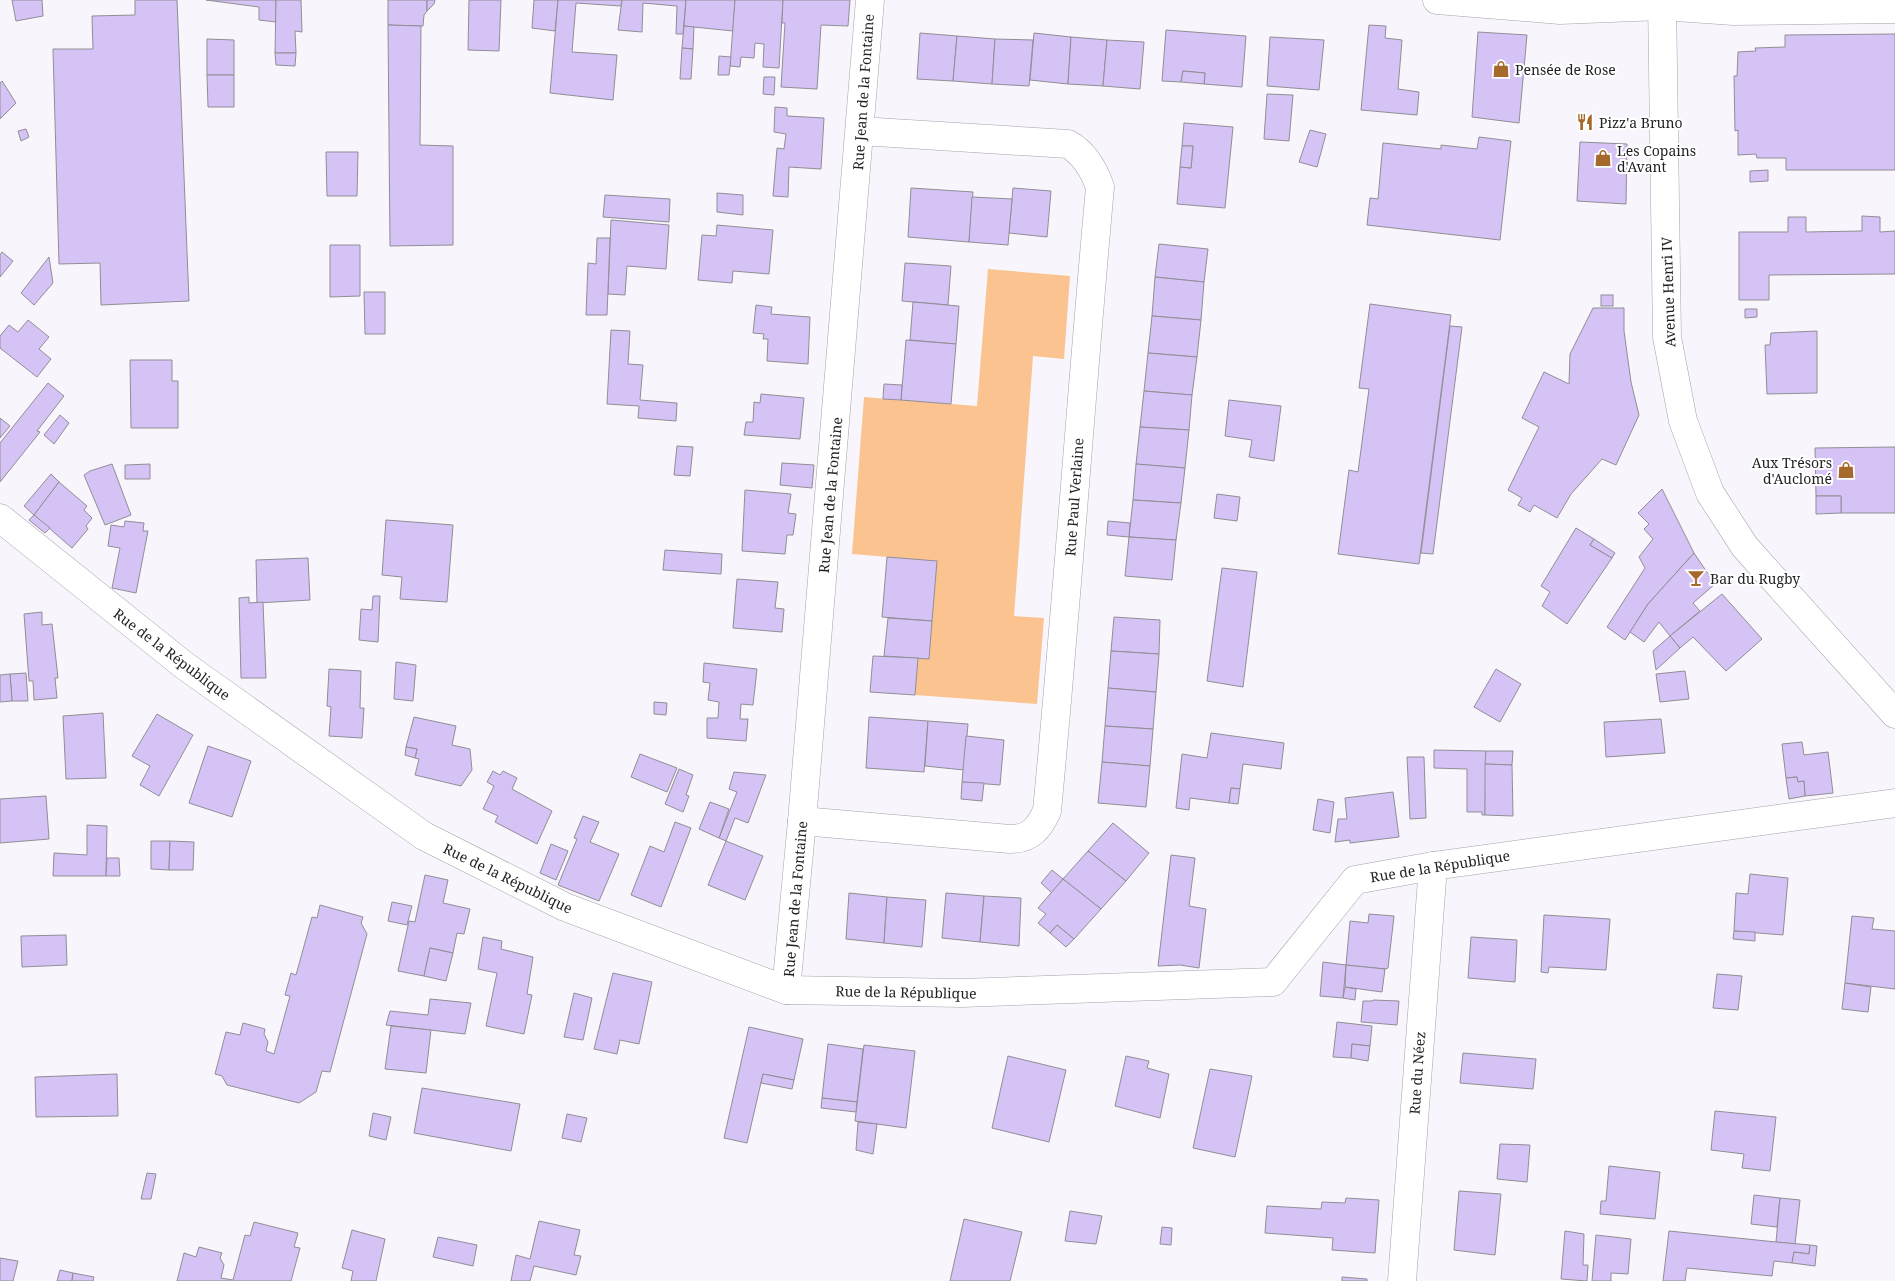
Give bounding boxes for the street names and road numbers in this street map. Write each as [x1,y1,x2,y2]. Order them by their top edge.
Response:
street label: Rue Jean de la Fontaine [848,13,878,171]
street label: Avenue Henri IV [1657,236,1679,348]
street label: Rue Jean de la Fontaine [814,416,846,574]
street label: Rue Paul Verlaine [1060,437,1088,557]
street label: Rue de la République [110,604,234,704]
street label: Rue Jean de la Fontaine [779,820,811,978]
street label: Rue de la République [440,838,576,918]
street label: Rue de la République [1369,846,1511,886]
street label: Rue de la République [835,981,977,1003]
street label: Rue du Néez [1405,1031,1429,1115]

